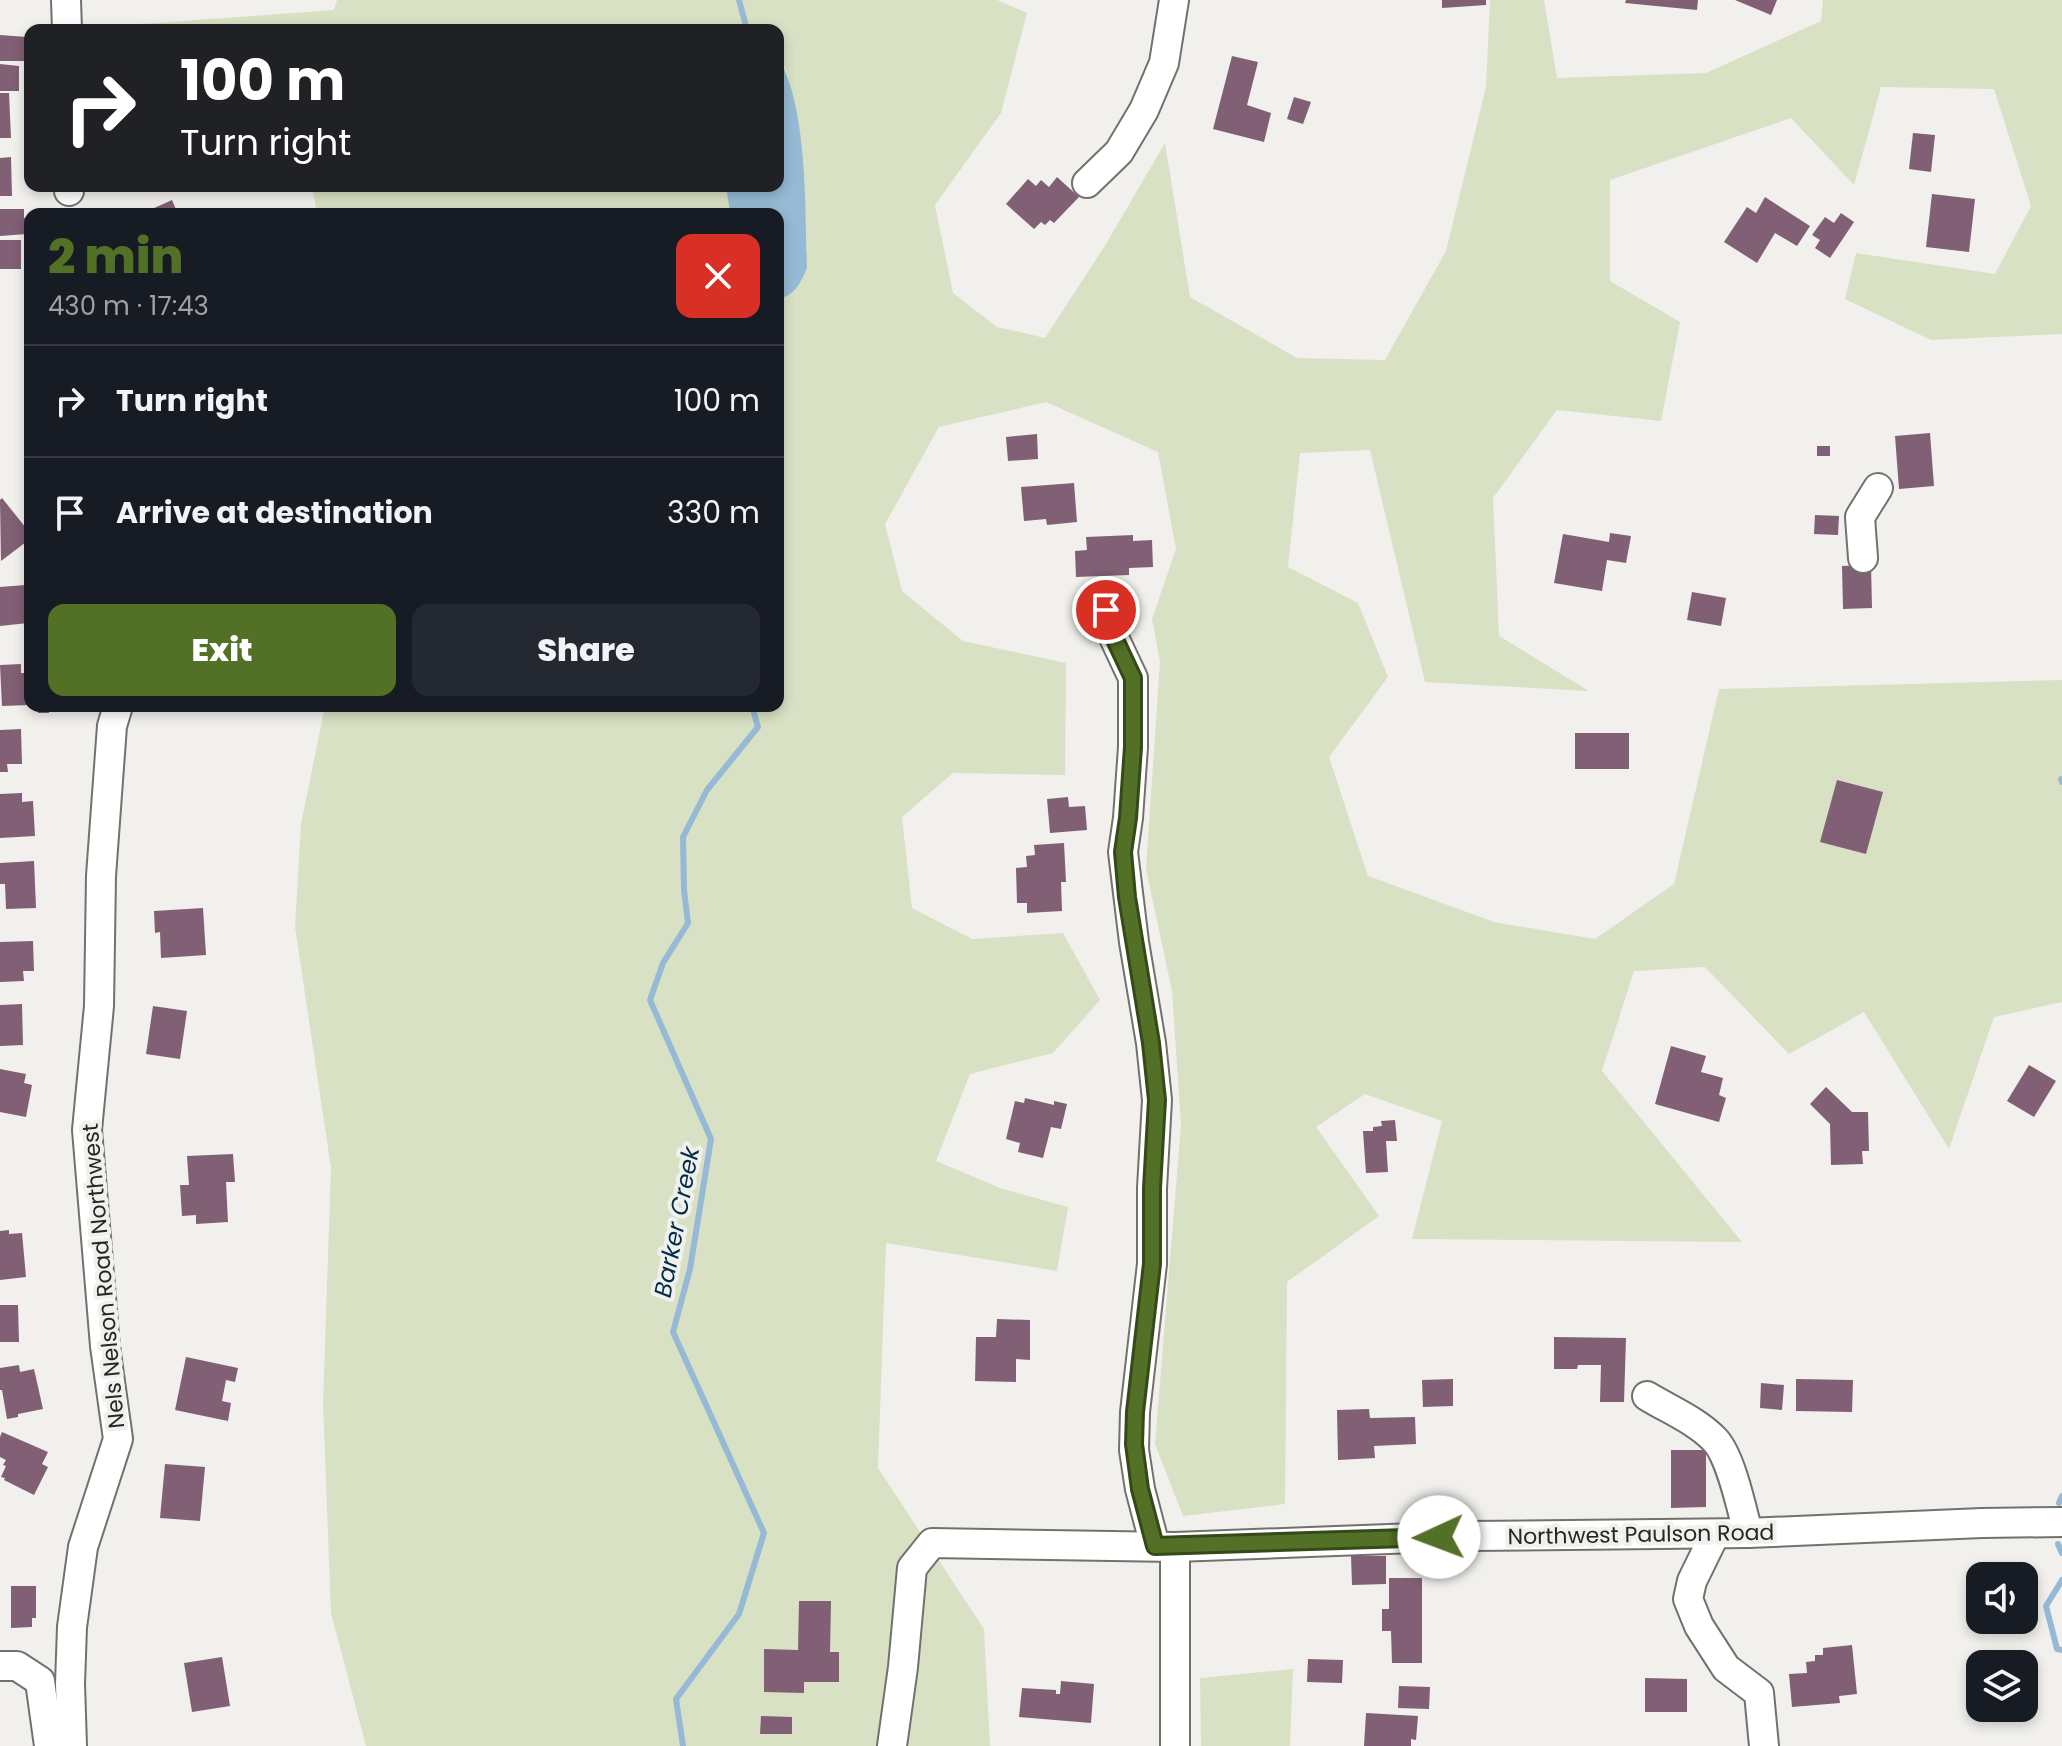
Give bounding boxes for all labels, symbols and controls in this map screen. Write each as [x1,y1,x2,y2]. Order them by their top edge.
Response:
text: 100 m [180,41,345,120]
icon: right [48,56,152,160]
text: Turn right [180,117,351,168]
text: 2 min [48,223,183,290]
button: close [676,234,760,318]
text: 430 m · 17:43 [48,288,209,324]
icon: right [48,379,92,423]
text: Turn right [116,379,268,422]
text: 100 m [674,379,760,422]
icon: arrive [48,491,92,535]
text: Arrive at destination [116,491,433,534]
text: 330 m [667,491,760,534]
pin [1072,576,1140,644]
icon: arrive [1084,588,1128,632]
button: Exit [48,604,396,696]
button: Share [412,604,760,696]
street label: Nels Nelson Road Northwest [75,1122,132,1430]
water label: Barker Creek [646,1142,708,1300]
position arrow [1397,1495,1481,1579]
street label: Northwest Paulson Road [1507,1517,1775,1552]
map controls [1966,1562,2038,1722]
button: sound [1966,1562,2038,1634]
button: layers [1966,1650,2038,1722]

